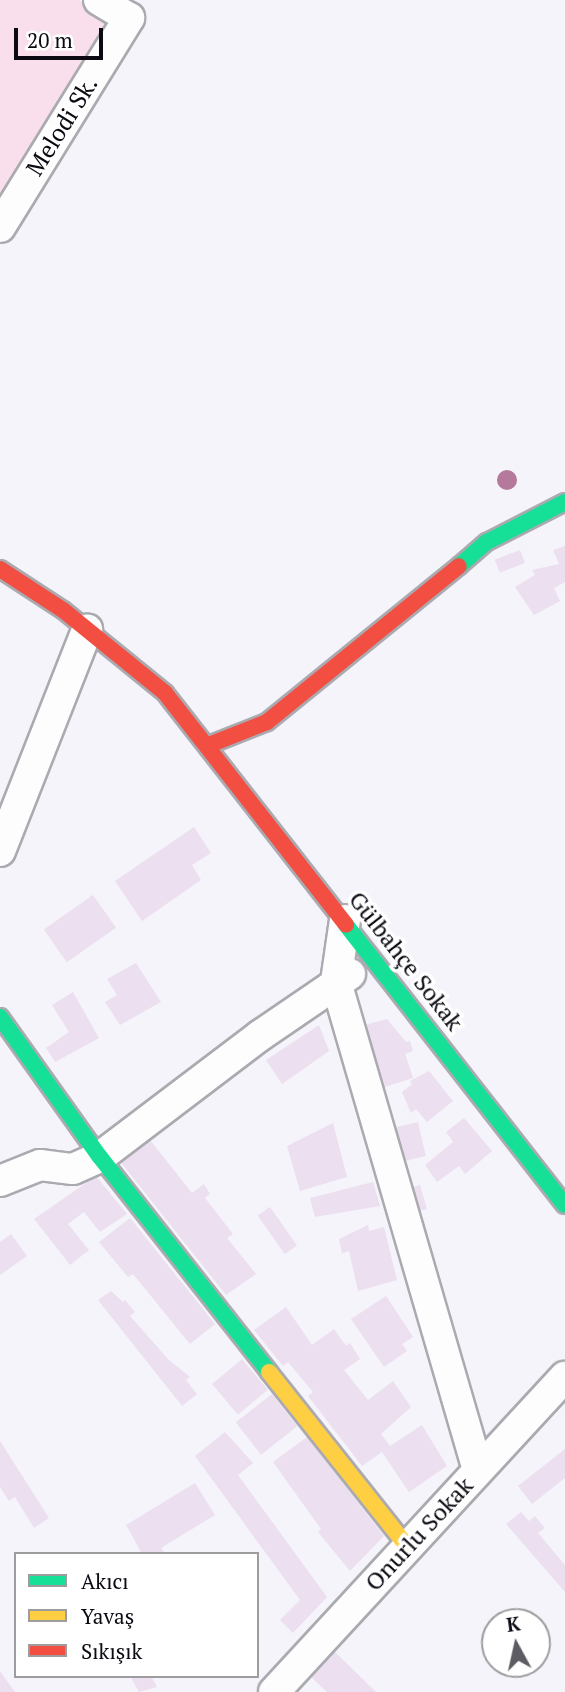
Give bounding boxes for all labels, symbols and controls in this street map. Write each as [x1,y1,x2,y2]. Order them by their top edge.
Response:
scale bar [18,14,107,58]
text: 20 m [27,26,73,54]
street label: Melodi Sk. [20,71,104,181]
street label: Gülbahçe Sokak [343,886,469,1036]
street label: Onurlu Sokak [359,1471,479,1597]
legend [14,1552,259,1678]
text: Akıcı [81,1567,129,1595]
text: Yavaş [81,1602,134,1630]
north arrow [481,1608,551,1678]
text: K [505,1610,522,1637]
text: Sıkışık [81,1637,142,1665]

